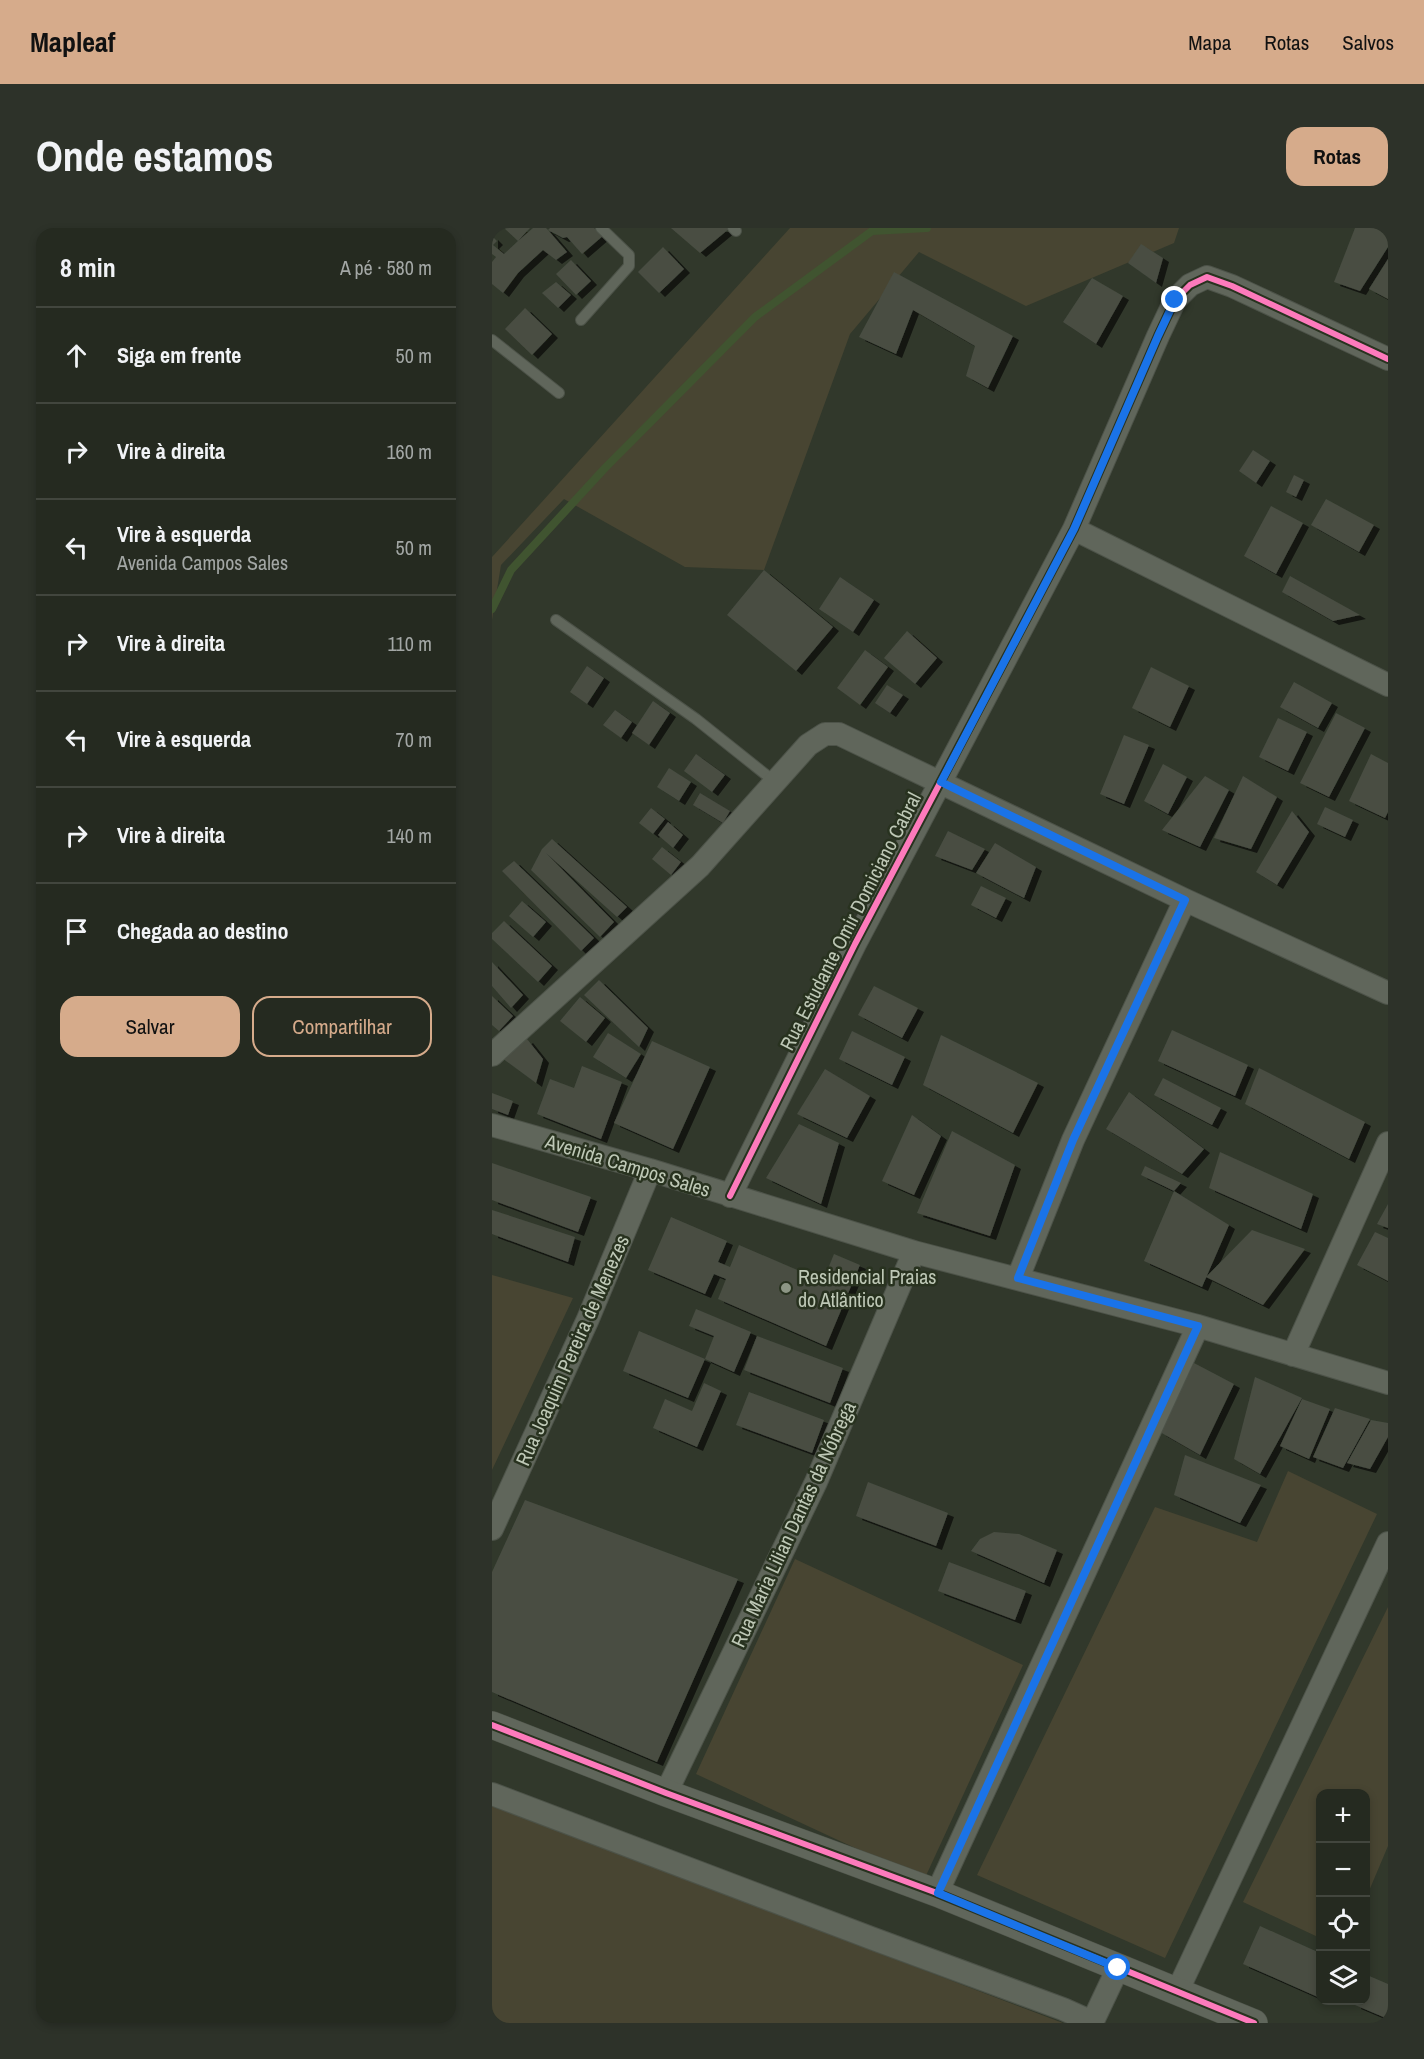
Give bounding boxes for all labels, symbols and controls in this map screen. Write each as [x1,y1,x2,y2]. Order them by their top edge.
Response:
text: Mapleaf [30,23,115,61]
text: Mapa [1188,28,1231,57]
text: Rotas [1264,28,1309,57]
text: Salvos [1342,28,1394,57]
button: Rotas [1286,127,1388,186]
text: Onde estamos [36,128,273,184]
text: 8 min [60,250,116,285]
text: A pé · 580 m [340,254,432,281]
route end [1161,286,1187,312]
icon: ahead [60,339,93,372]
text: Siga em frente [117,340,241,370]
text: 50 m [396,342,432,369]
icon: right [60,435,93,468]
text: Vire à direita [117,436,225,466]
text: 160 m [386,438,432,465]
text: Vire à esquerda [117,519,251,549]
icon: left [60,531,93,564]
text: 50 m [396,534,432,561]
text: Avenida Campos Sales [117,549,288,576]
icon: right [60,627,93,660]
text: Vire à direita [117,628,225,658]
text: 110 m [388,630,432,657]
icon: left [60,723,93,756]
text: Vire à esquerda [117,724,251,754]
text: 70 m [396,726,432,753]
street label: Rua Estudante Omir Domiciano Cabral [773,787,927,1055]
icon: right [60,819,93,852]
text: Vire à direita [117,820,225,850]
text: 140 m [386,822,432,849]
icon: arrive [60,915,93,948]
text: Chegada ao destino [117,916,288,946]
button: Salvar [60,996,240,1057]
button: Compartilhar [252,996,432,1057]
street label: Avenida Campos Sales [541,1127,714,1203]
street label: Rua Joaquim Pereira de Menezes [509,1230,635,1470]
place label: Residencial Praias do Atlântico [798,1263,937,1313]
marker: Residencial Praias do Atlântico [779,1281,793,1295]
street label: Rua Maria Lilian Dantas da Nóbrega [724,1397,862,1651]
map controls [1316,1789,1370,2005]
button: + [1316,1789,1370,1843]
button: − [1316,1843,1370,1897]
button: locate [1316,1897,1370,1951]
button: layers [1316,1951,1370,2005]
route start [1104,1954,1130,1980]

